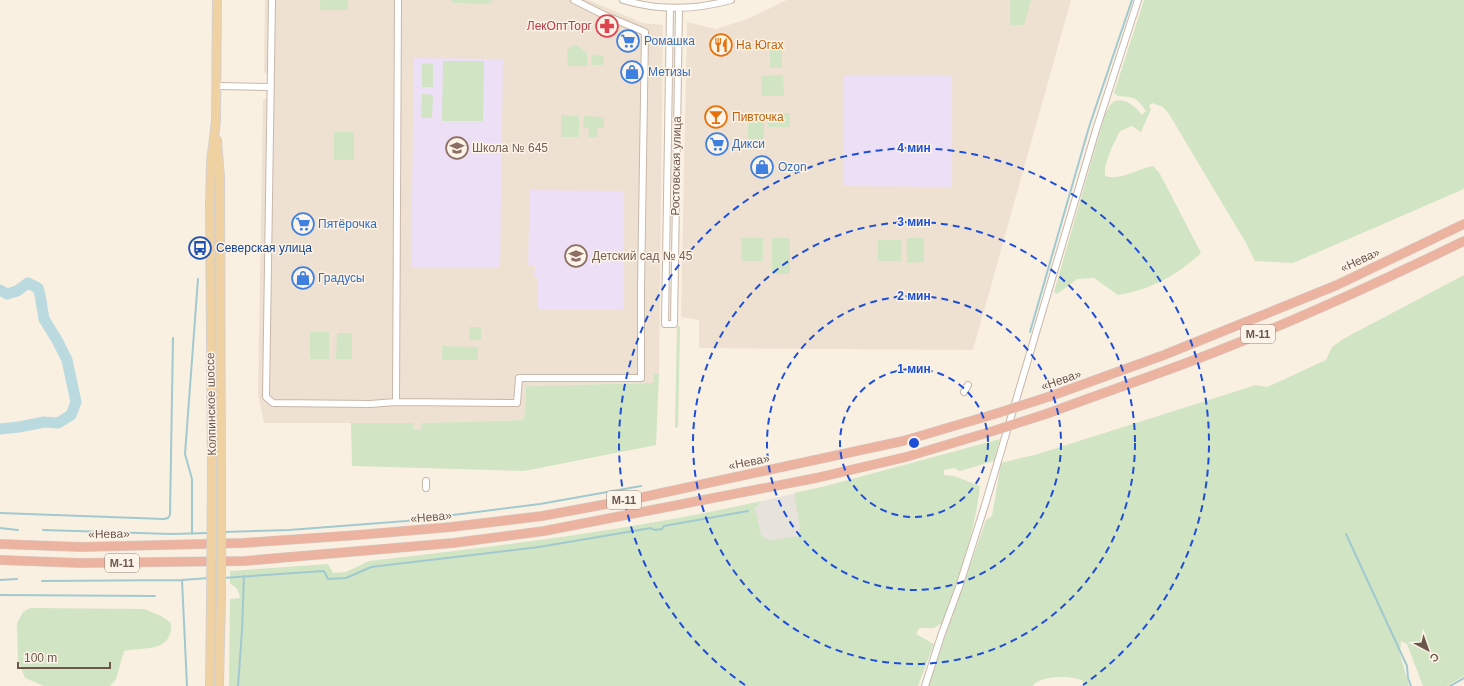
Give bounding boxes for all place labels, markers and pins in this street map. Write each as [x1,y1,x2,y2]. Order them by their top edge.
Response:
pharmacy icon: ЛекОптТорг [594,13,620,39]
place label: ЛекОптТорг [527,19,593,33]
supermarket icon: Ромашка [615,28,641,54]
restaurant icon: На Югах [708,32,734,58]
place label: Ромашка [644,34,695,48]
place label: На Югах [736,38,784,52]
shop icon: Метизы [619,59,645,85]
place label: Метизы [648,65,691,79]
bar icon: Пивточка [703,104,729,130]
place label: Пивточка [732,110,784,124]
supermarket icon: Дикси [704,131,730,157]
school or university icon: Школа № 645 [444,135,470,161]
place label: Дикси [732,137,765,151]
place label: Школа № 645 [472,141,548,155]
shop icon: Ozon [749,154,775,180]
place label: Ozon [778,160,807,174]
supermarket icon: Пятёрочка [290,211,316,237]
place label: Пятёрочка [318,217,377,231]
bus stop icon: Северская улица [187,235,213,261]
place label: Северская улица [216,241,312,255]
school or university icon: Детский сад № 45 [563,243,589,269]
place label: Детский сад № 45 [592,249,693,263]
shop icon: Градусы [290,265,316,291]
place label: Градусы [318,271,365,285]
centre of rings [907,436,921,450]

